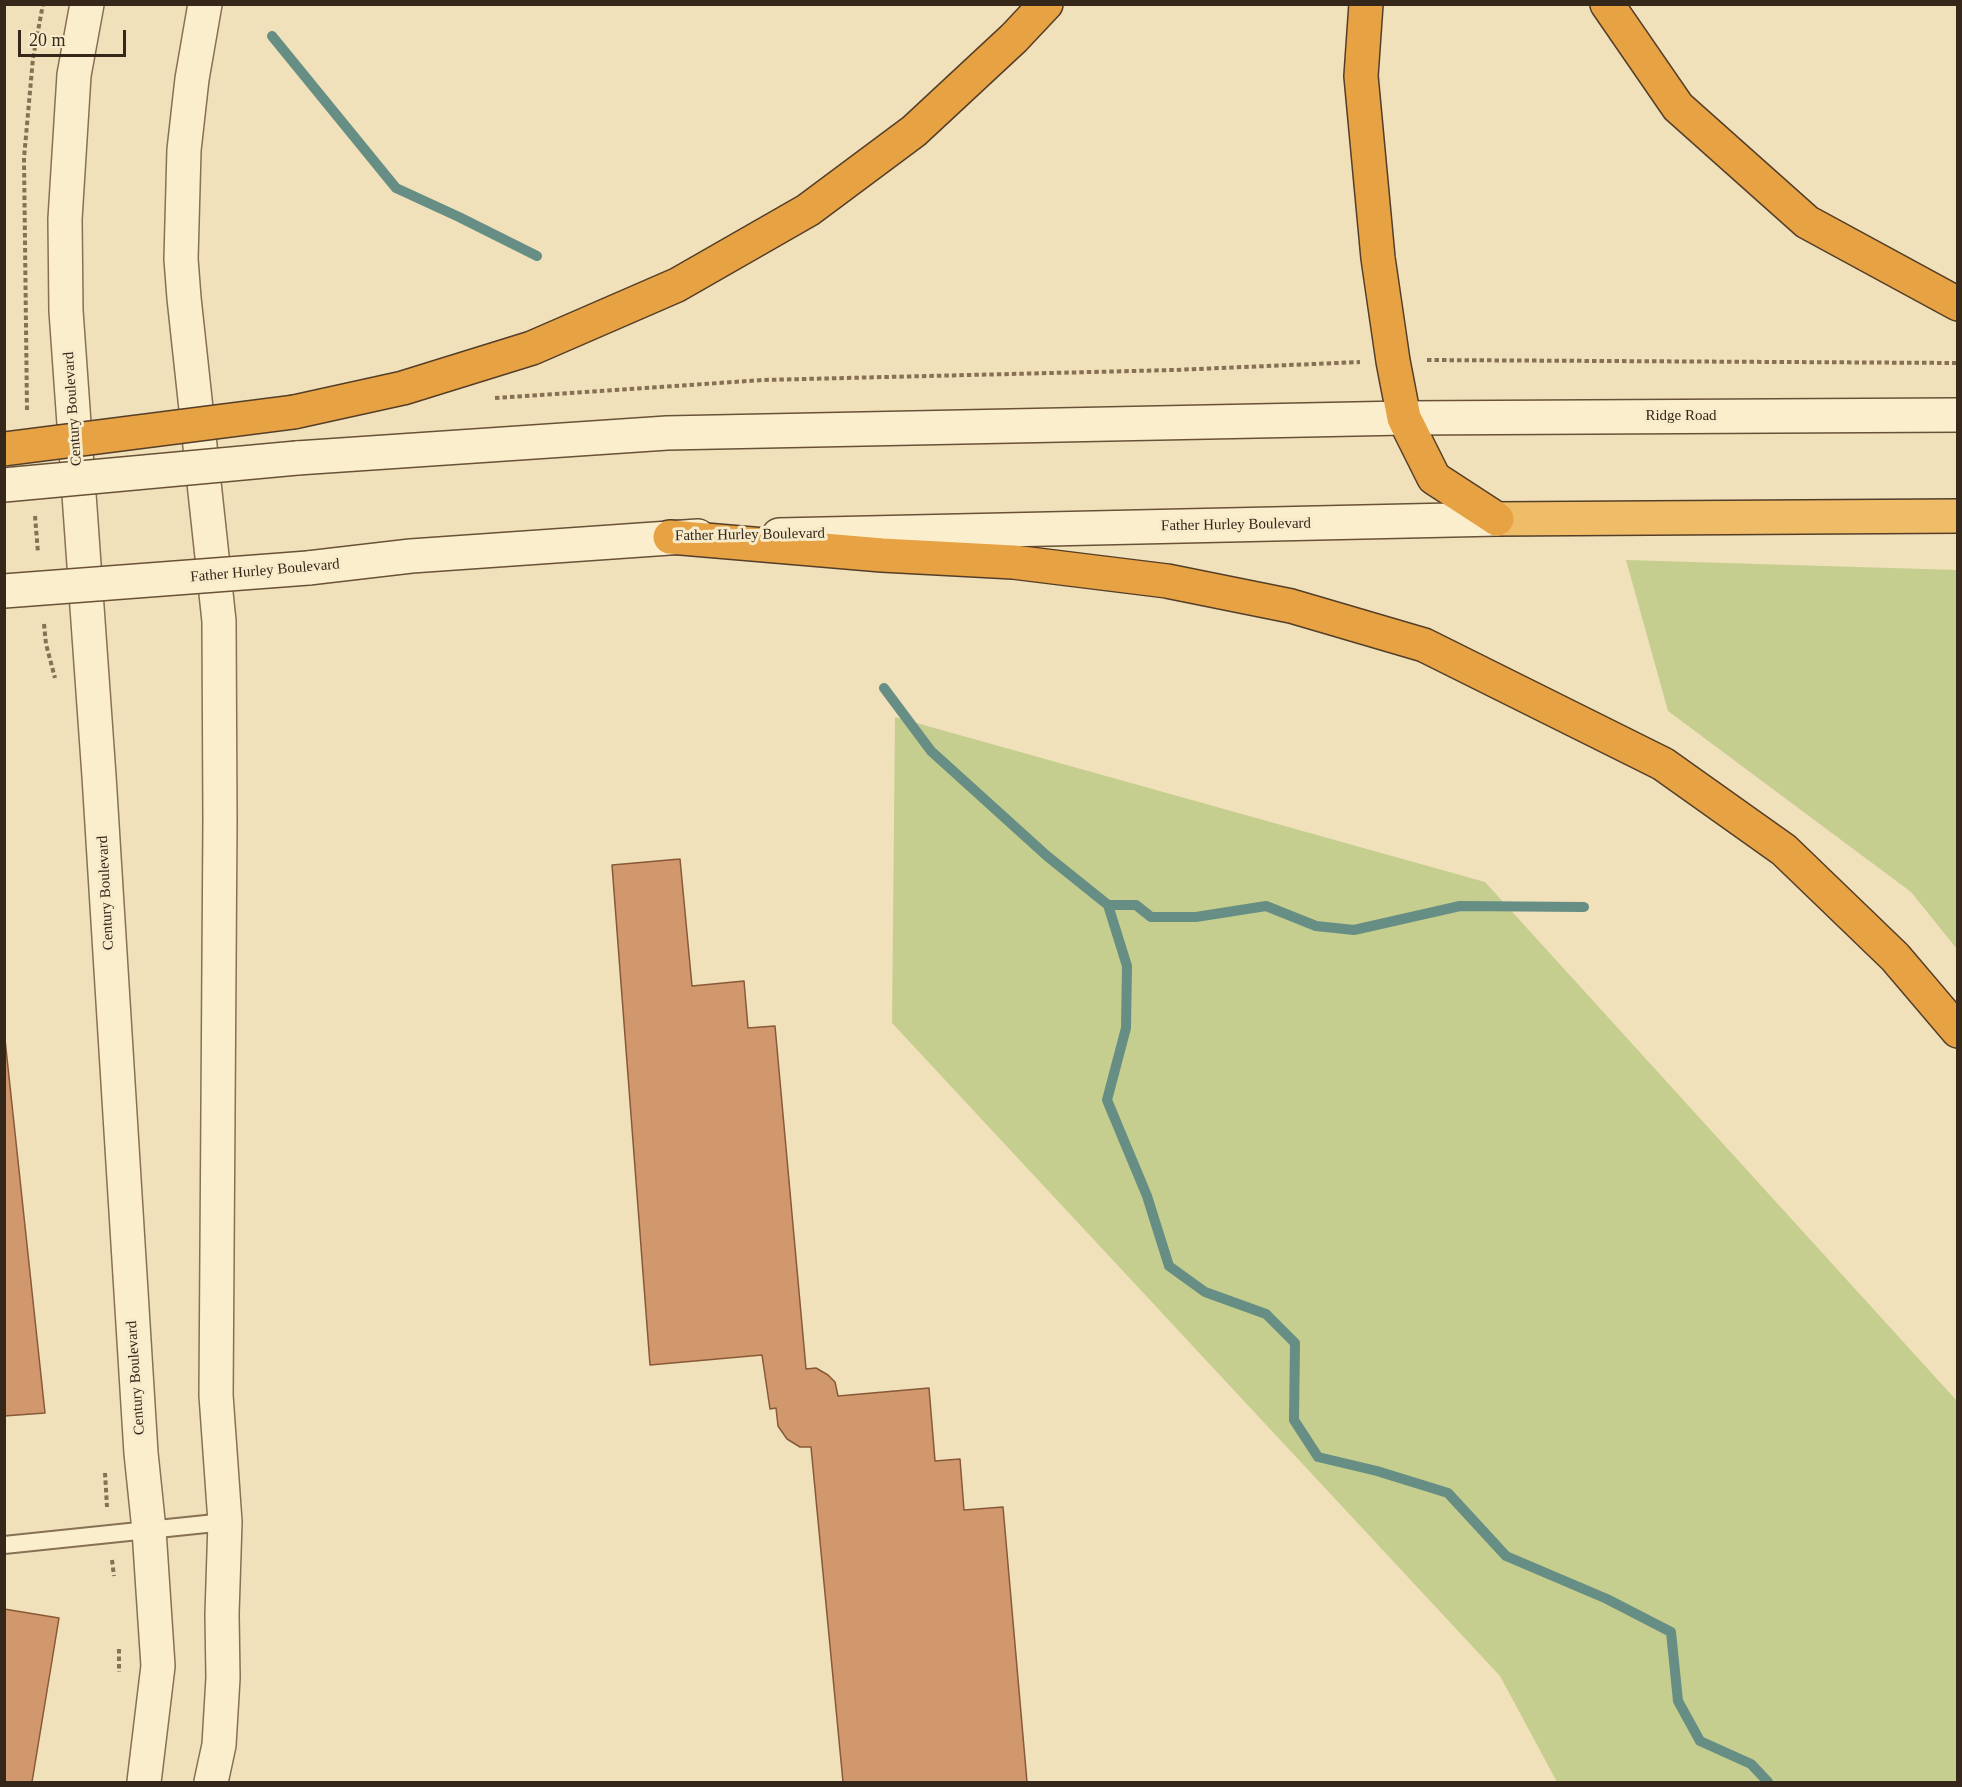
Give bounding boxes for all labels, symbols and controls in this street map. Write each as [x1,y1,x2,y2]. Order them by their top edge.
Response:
scale bar [21,18,129,56]
text: 20 m [29,30,66,50]
street label: Century Boulevard [60,351,86,467]
street label: Ridge Road [1645,407,1717,425]
street label: Father Hurley Boulevard [1161,515,1311,535]
street label: Father Hurley Boulevard [675,525,825,545]
street label: Father Hurley Boulevard [190,555,340,587]
street label: Century Boulevard [94,835,118,951]
street label: Century Boulevard [123,1320,149,1436]

